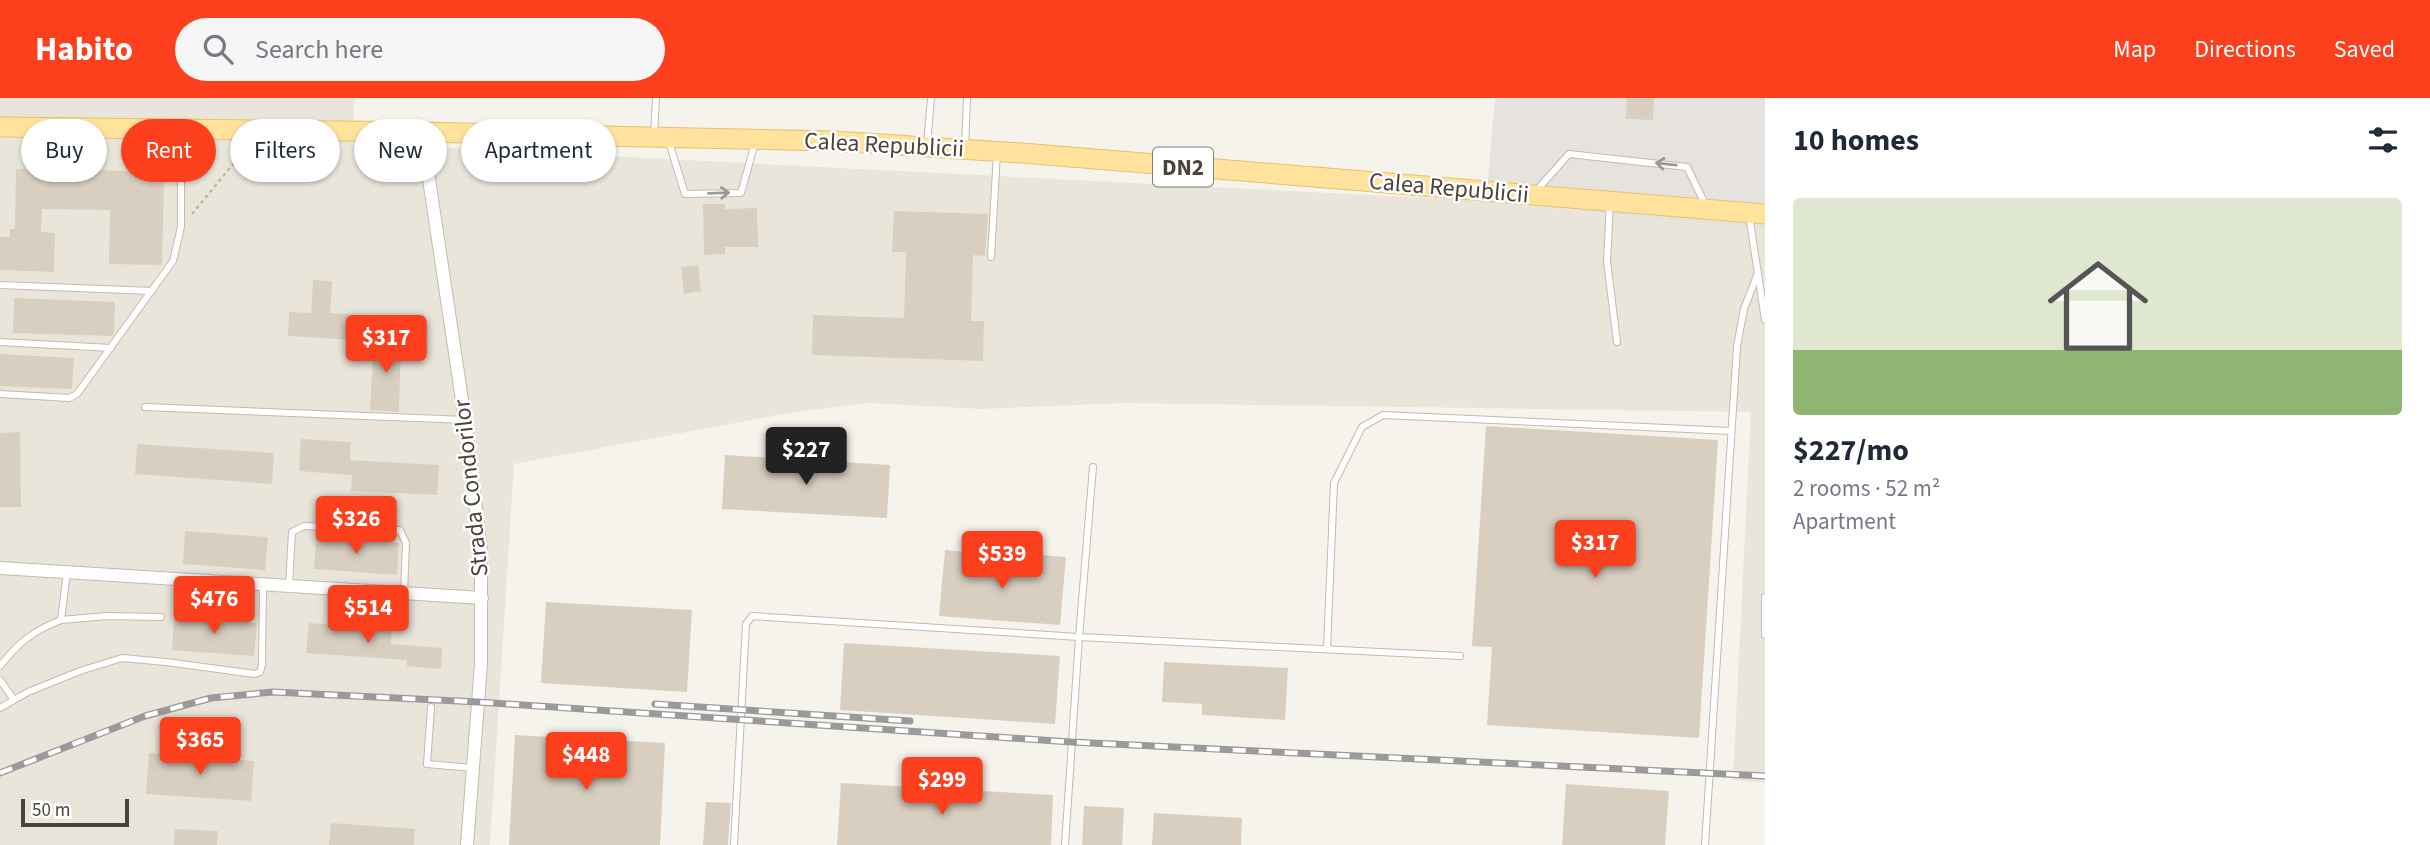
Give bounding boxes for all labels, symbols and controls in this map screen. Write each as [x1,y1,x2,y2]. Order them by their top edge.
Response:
search box [175,18,665,81]
text: Habito [35,26,133,73]
icon: search [199,30,237,68]
text: Search here [255,31,383,68]
text: Map [2113,32,2156,67]
text: Directions [2194,32,2296,67]
text: Saved [2334,32,2395,67]
chip: Buy [21,119,107,182]
chip: Rent [121,119,216,182]
chip: Filters [230,119,340,182]
chip: New [354,119,447,182]
chip: Apartment [461,119,616,182]
text: 10 homes [1793,119,1919,162]
icon: filters [2364,121,2402,159]
street label: Calea Republicii [803,123,965,167]
road number: DN2 [1153,148,1213,186]
one-way arrow [1655,158,1678,171]
street label: Calea Republicii [1368,164,1530,212]
one-way arrow [707,187,730,200]
icon: home [2035,243,2161,369]
pin: $317 [345,316,427,375]
text: $317 [362,321,410,354]
street label: Strada Condorilor [444,397,498,578]
pin: $227 [765,428,847,487]
text: $227/mo [1793,429,1909,472]
text: $227 [782,433,830,466]
text: 2 rooms · 52 m² [1793,472,1940,505]
pin: $326 [315,496,397,556]
text: $326 [332,502,380,535]
text: Apartment [1793,505,1896,538]
pin: $317 [1554,520,1636,580]
text: $317 [1571,526,1619,559]
pin: $539 [961,532,1043,591]
text: $539 [978,537,1026,570]
pin: $476 [173,576,255,636]
text: $476 [190,582,238,615]
pin: $514 [327,586,409,645]
text: $514 [344,591,392,624]
pin: $365 [159,718,241,777]
text: $365 [176,723,224,756]
pin: $448 [545,732,627,792]
text: $448 [562,738,610,771]
pin: $299 [901,758,983,817]
text: $299 [918,763,966,796]
scale bar [21,796,130,828]
text: 50 m [32,797,70,824]

